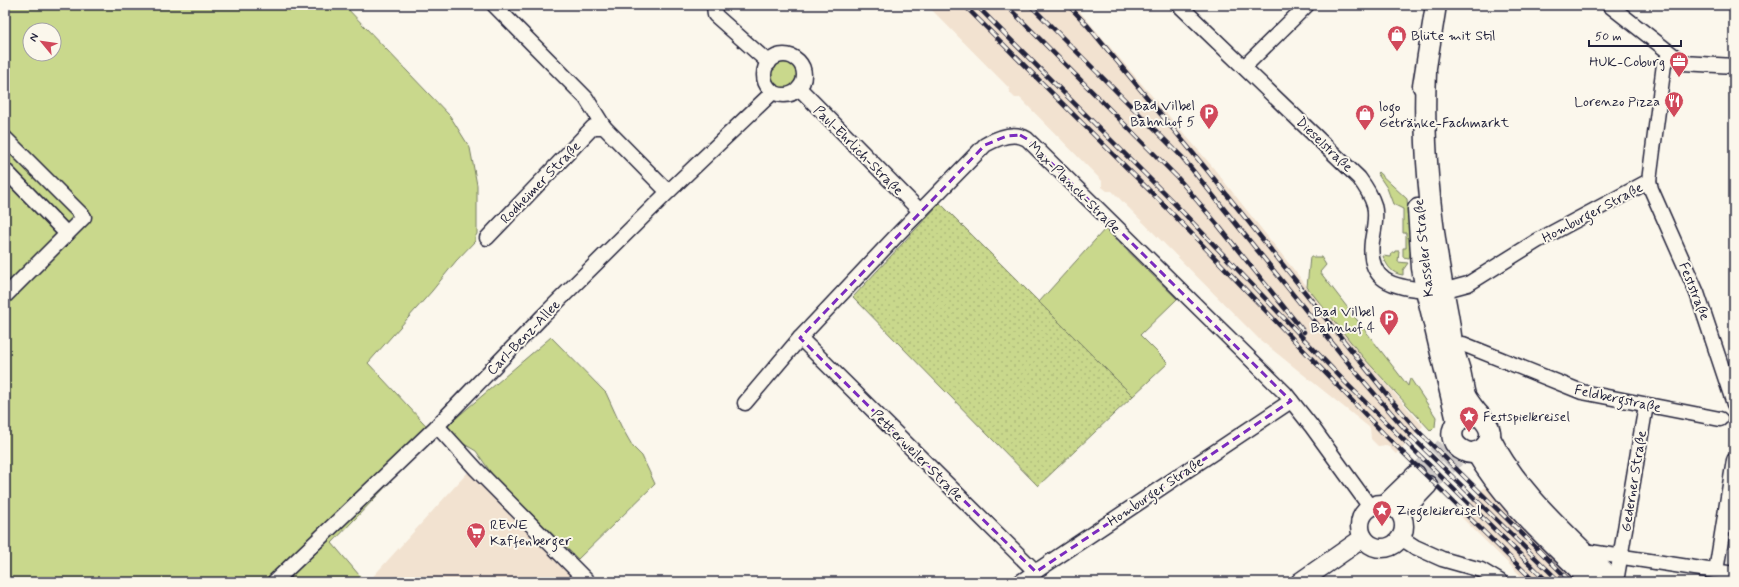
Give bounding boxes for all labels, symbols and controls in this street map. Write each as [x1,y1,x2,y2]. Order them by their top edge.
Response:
north arrow [22,22,62,62]
scale bar [1589,22,1681,48]
shop icon: Blüte mit Stil [1386,24,1408,52]
place label: Blüte mit Stil [1411,27,1495,45]
text: 50 m [1595,29,1622,45]
text: N [26,31,42,44]
office icon: HUK-Coburg [1668,50,1690,78]
place label: HUK-Coburg [1589,53,1665,71]
restaurant icon: Lorenzo Pizza [1663,90,1685,118]
place label: Lorenzo Pizza [1574,93,1660,111]
place label: Bad Vilbel Bahnhof 5 [1130,97,1195,131]
place label: logo Getränke-Fachmarkt [1379,98,1510,132]
street label: Paul-Ehrlich-Straße [809,102,907,200]
parking icon: Bad Vilbel Bahnhof 5 [1198,102,1220,130]
shop icon: logo Getränke-Fachmarkt [1354,103,1376,131]
street label: Dieselstraße [1292,113,1357,176]
street label: Rodheimer Straße [497,137,585,228]
street label: Max-Planck-Straße [1024,138,1124,238]
street label: Homburger Straße [1539,179,1647,249]
street label: Kasseler Straße [1410,198,1438,298]
street label: Feststraße [1674,260,1714,323]
street label: Carl-Benz-Allee [483,296,565,379]
place label: Bad Vilbel Bahnhof 4 [1310,303,1375,337]
parking icon: Bad Vilbel Bahnhof 4 [1378,308,1400,336]
street label: Feldbergstraße [1572,381,1663,419]
place icon: Festspielkreisel [1458,405,1480,433]
street label: Petterweiler Straße [867,406,967,506]
place label: Festspielkreisel [1483,408,1570,426]
street label: Gederner Straße [1617,429,1651,533]
street label: Homburger Straße [1104,453,1208,532]
place icon: Ziegeleikreisel [1371,499,1393,527]
place label: Ziegeleikreisel [1396,502,1480,522]
place label: REWE Kaffenberger [490,516,572,552]
supermarket icon: REWE Kaffenberger [465,521,487,549]

